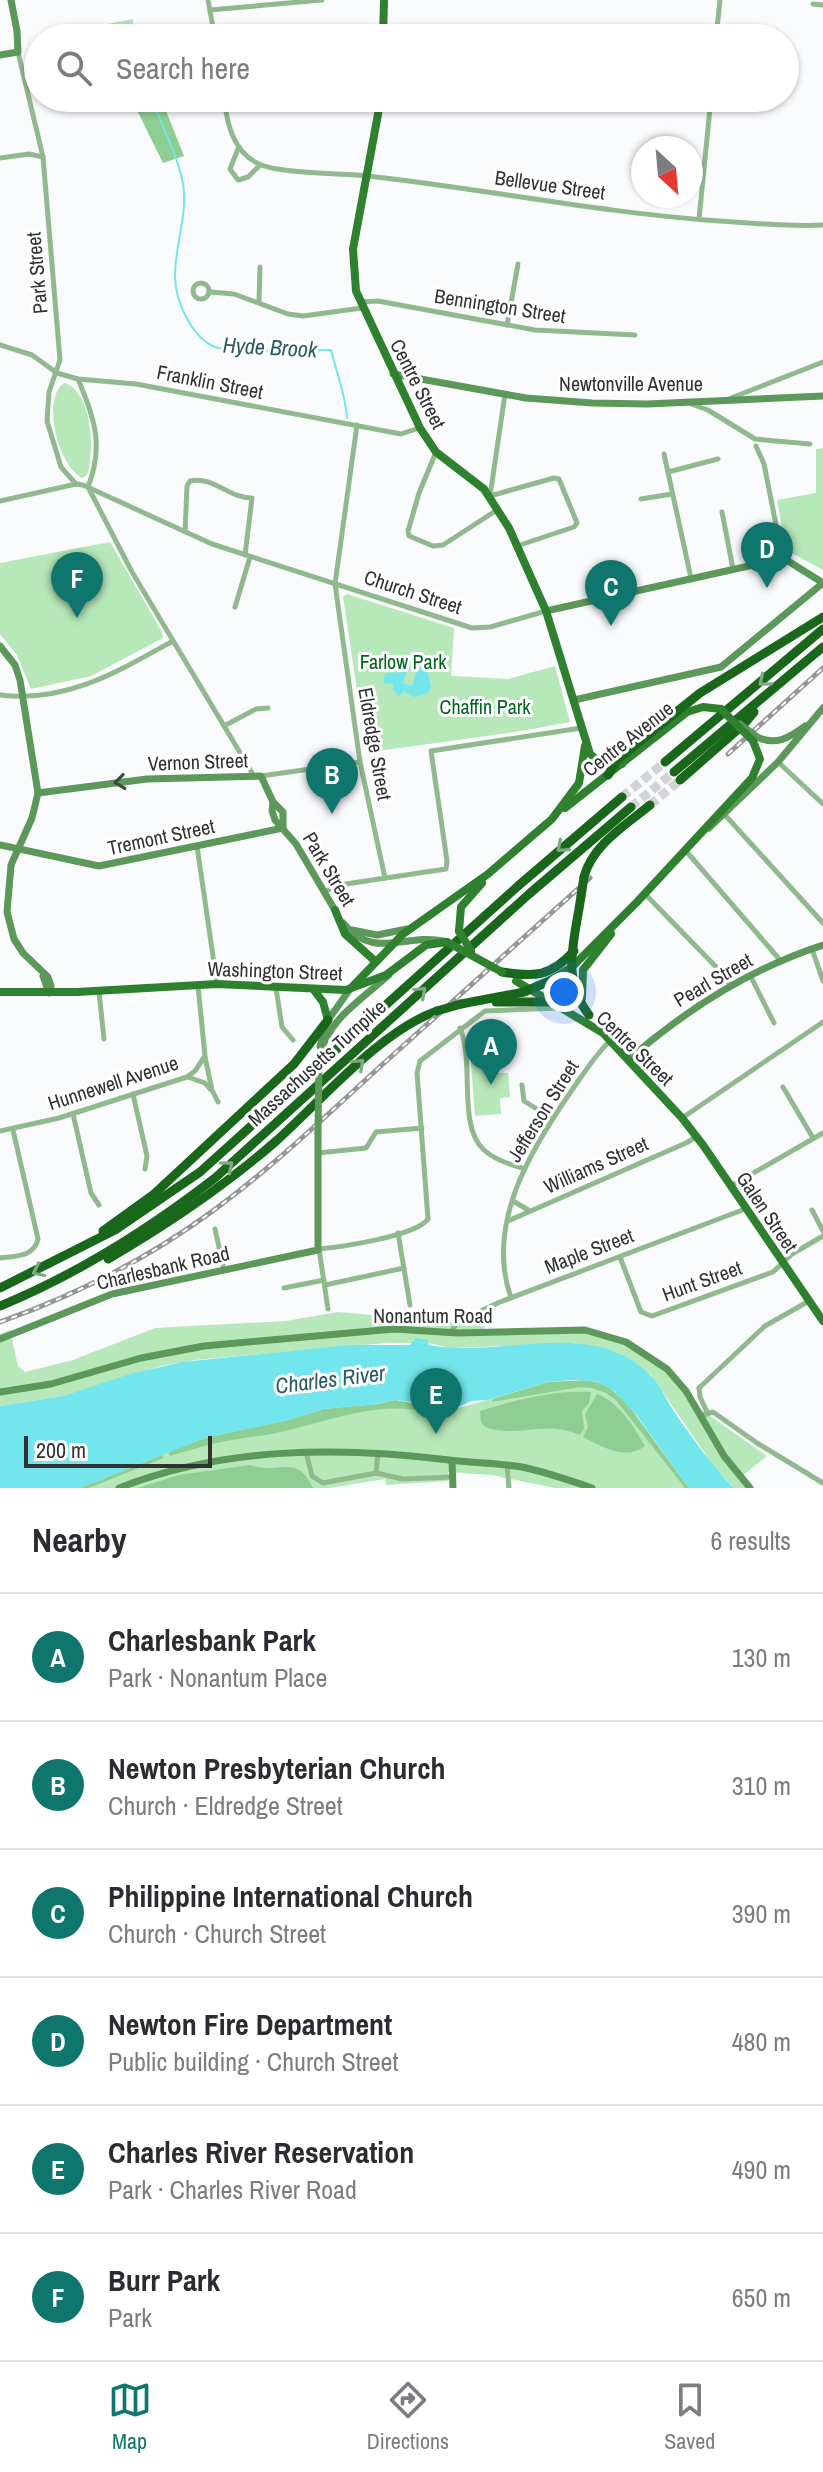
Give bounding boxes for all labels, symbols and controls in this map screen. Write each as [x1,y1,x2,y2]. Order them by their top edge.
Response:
search box [24,24,799,112]
icon: search [52,46,96,90]
text: Search here [116,48,250,88]
north arrow [631,136,703,208]
street label: Bellevue Street [493,163,607,206]
street label: Park Street [19,231,54,315]
street label: Bennington Street [433,282,568,329]
water label: Hyde Brook [222,330,319,364]
street label: Centre Street [384,334,453,434]
street label: Franklin Street [155,358,266,405]
street label: Newtonville Avenue [559,370,703,397]
pin: D [741,522,793,588]
pin: F [51,552,103,618]
pin: C [585,560,637,626]
street label: Church Street [361,563,466,620]
park label: Farlow Park [360,648,447,675]
one-way arrow [759,671,773,686]
street label: Eldredge Street [352,685,399,803]
park label: Chaffin Park [440,693,531,720]
street label: Centre Avenue [577,695,679,783]
street label: Vernon Street [147,746,249,777]
pin: B [306,748,358,814]
one-way arrow [113,773,127,790]
street label: Tremont Street [105,812,217,861]
street label: Park Street [297,827,362,911]
one-way arrow [557,837,572,852]
street label: Pearl Street [668,946,757,1013]
street label: Washington Street [207,955,344,986]
your location [544,972,584,1012]
one-way arrow [412,988,427,1002]
street label: Massachusetts Turnpike [242,993,391,1132]
street label: Centre Street [591,1004,680,1092]
pin: A [465,1019,517,1085]
street label: Hunnewell Avenue [44,1049,181,1116]
street label: Jefferson Street [501,1054,585,1167]
one-way arrow [350,1060,365,1074]
street label: Williams Street [540,1129,652,1199]
one-way arrow [219,1161,234,1176]
street label: Galen Street [730,1166,805,1258]
street label: Maple Street [541,1221,637,1280]
street label: Charlesbank Road [94,1239,232,1296]
street label: Hunt Street [658,1254,746,1307]
one-way arrow [31,1261,46,1277]
street label: Nonantum Road [373,1302,493,1329]
water label: Charles River [273,1357,388,1401]
pin: E [410,1368,462,1434]
scale bar [24,1432,212,1468]
text: 200 m [36,1435,86,1465]
text: Nearby [32,1517,127,1563]
text: 6 results [710,1523,791,1558]
text: Charlesbank Park [108,1620,316,1660]
text: A [50,1640,66,1675]
text: 130 m [732,1640,791,1675]
text: Park · Nonantum Place [108,1660,327,1695]
text: Newton Presbyterian Church [108,1748,446,1788]
text: B [50,1768,66,1803]
text: 310 m [732,1768,791,1803]
text: Church · Eldredge Street [108,1788,343,1823]
text: Philippine International Church [108,1876,473,1916]
text: C [50,1896,66,1931]
text: 390 m [732,1896,791,1931]
text: Church · Church Street [108,1916,326,1951]
text: Newton Fire Department [108,2004,392,2044]
text: D [50,2024,66,2059]
text: 480 m [732,2024,791,2059]
text: Public building · Church Street [108,2044,398,2079]
text: Charles River Reservation [108,2132,414,2172]
text: E [51,2152,65,2187]
text: 490 m [732,2152,791,2187]
text: Park · Charles River Road [108,2172,357,2207]
text: Burr Park [108,2260,220,2300]
text: F [51,2280,65,2315]
text: 650 m [732,2280,791,2315]
text: Park [108,2300,152,2335]
tab: Map [108,2378,152,2456]
tab: Directions [367,2378,449,2456]
tab: Saved [664,2378,715,2456]

